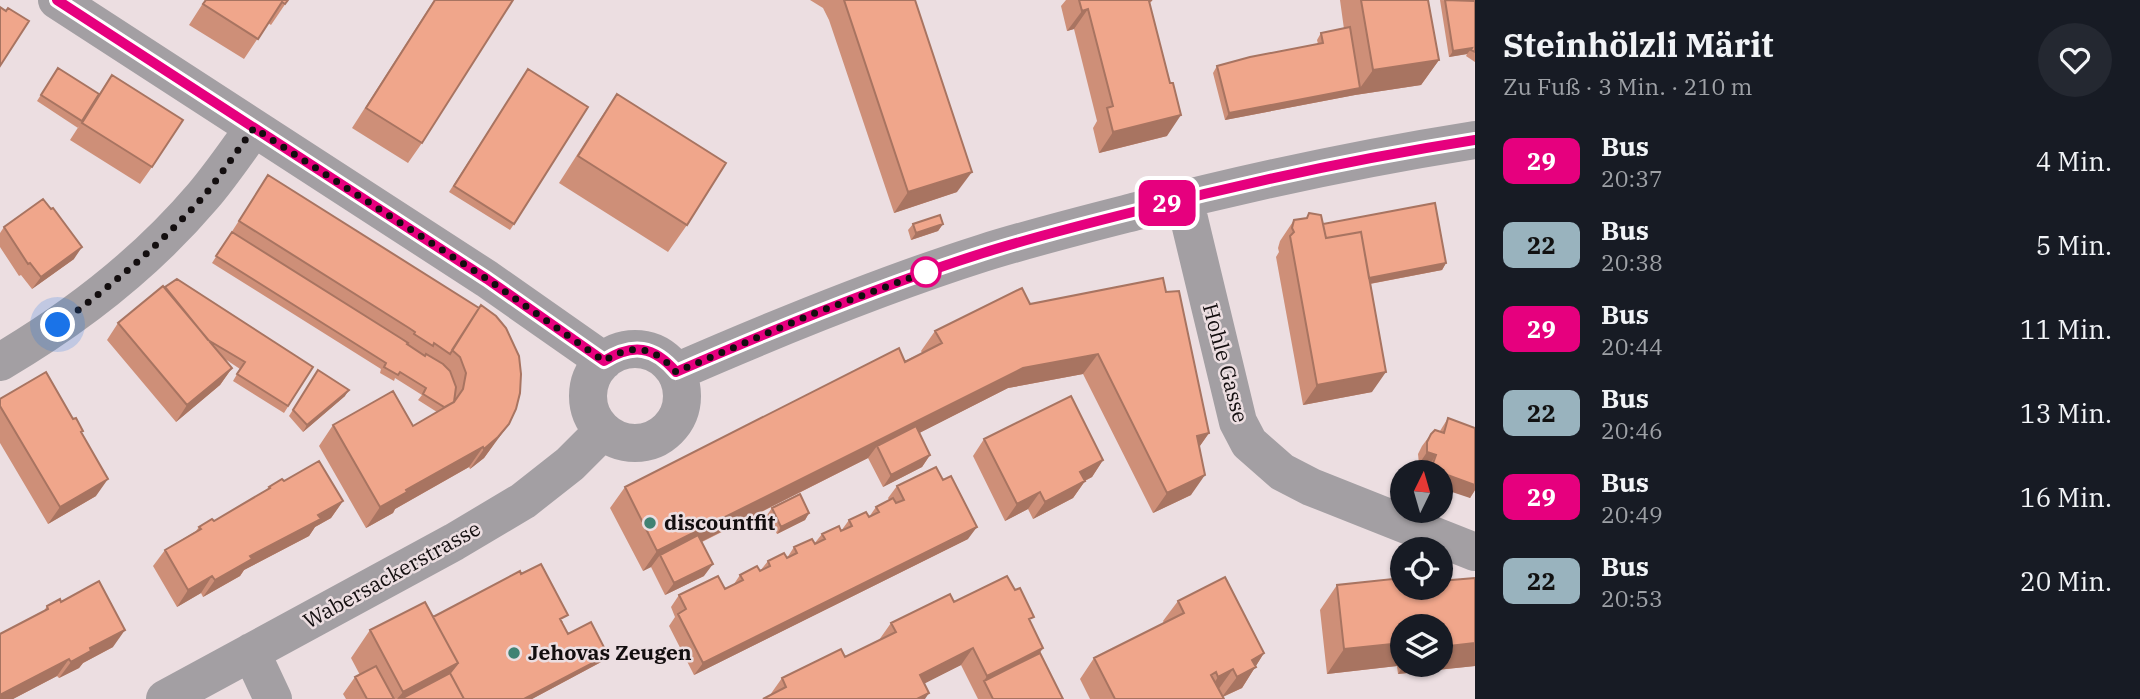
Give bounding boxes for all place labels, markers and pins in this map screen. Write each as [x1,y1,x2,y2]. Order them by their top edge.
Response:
unlabelled marker [911,257,941,287]
place label: discountfit [664,508,776,536]
marker: discountfit [642,515,658,531]
place label: Jehovas Zeugen [528,638,692,666]
marker: Jehovas Zeugen [506,645,522,661]

